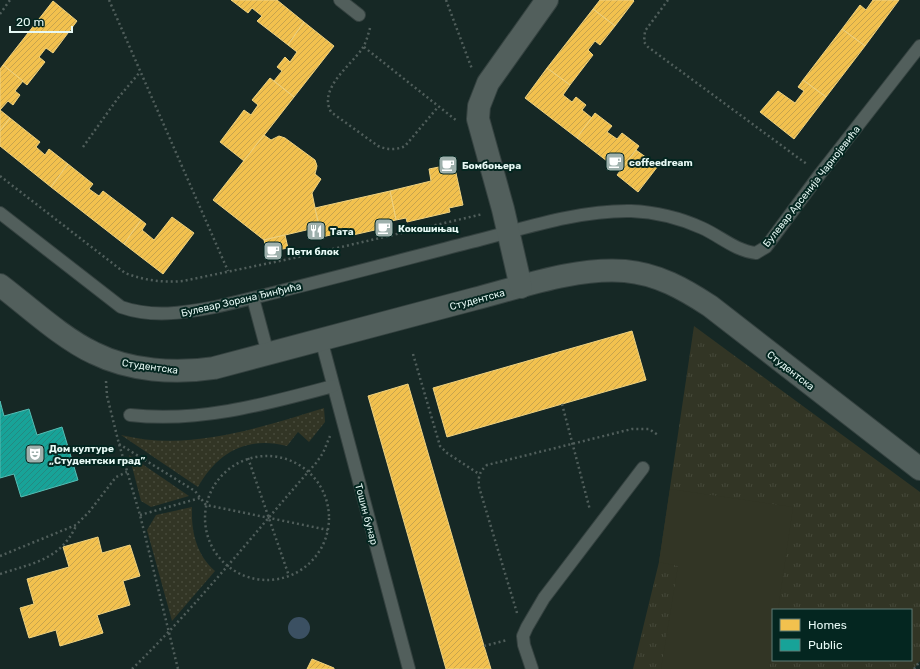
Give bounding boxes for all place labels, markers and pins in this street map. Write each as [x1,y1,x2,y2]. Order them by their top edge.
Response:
cafe icon: coffeedream [604,151,626,173]
cafe icon: Бомбоњера [437,154,459,176]
place label: coffeedream [629,157,693,169]
place label: Бомбоњера [462,160,521,172]
cafe icon: Кокошињац [373,217,395,239]
restaurant icon: Тата [305,220,327,242]
place label: Кокошињац [398,223,459,235]
place label: Тата [330,226,354,238]
cafe icon: Пети блок [262,240,284,262]
place label: Пети блок [287,246,339,258]
theatre icon: Дом културе „Студентски град” [24,443,46,465]
place label: Дом културе „Студентски град” [49,443,146,467]

